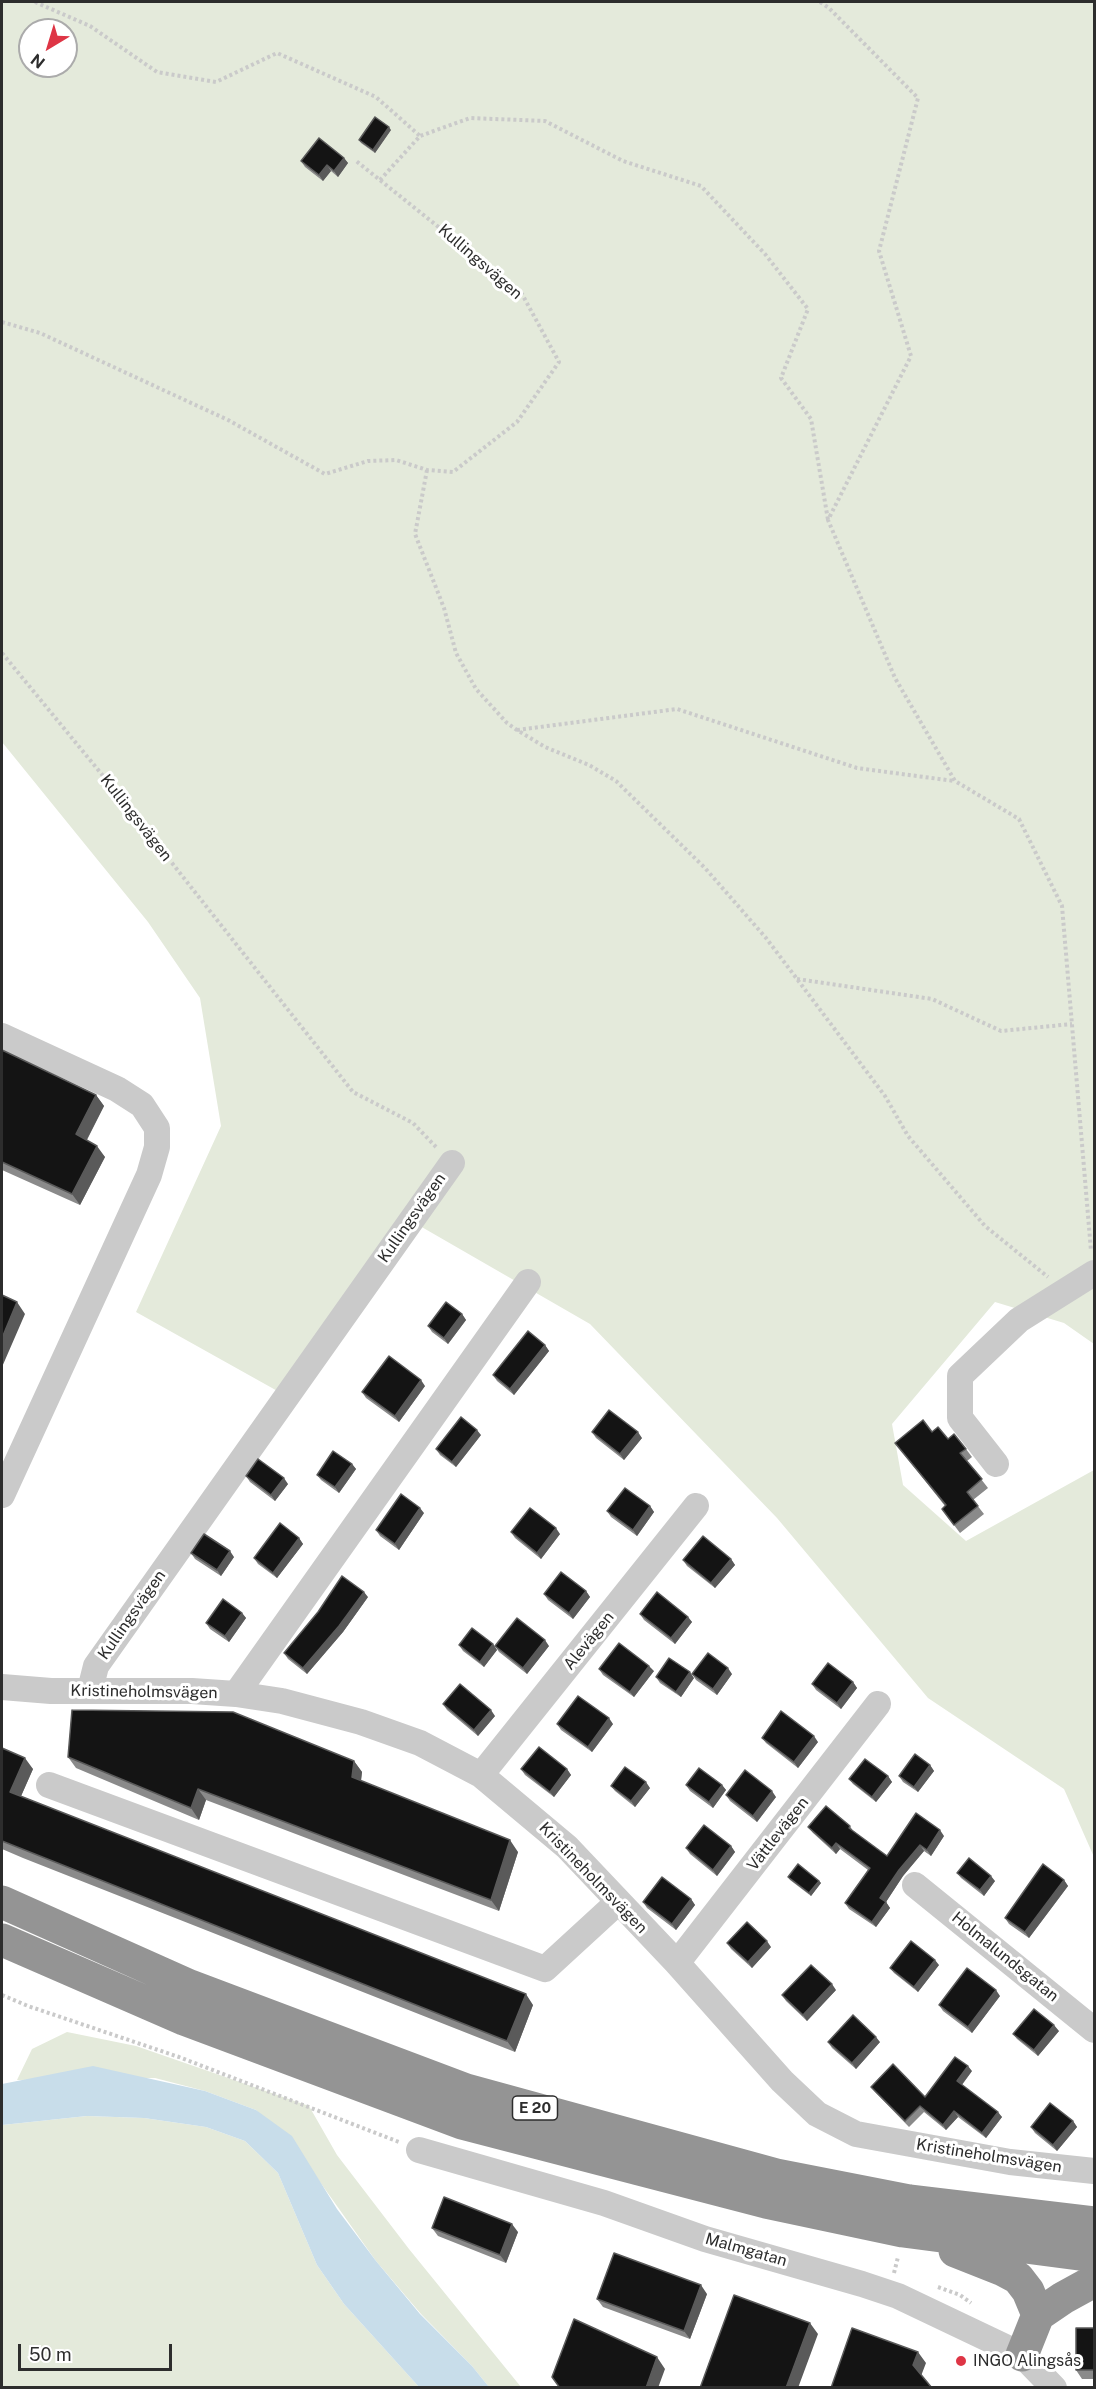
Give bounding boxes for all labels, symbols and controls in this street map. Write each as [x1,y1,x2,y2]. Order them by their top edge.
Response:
north arrow [18,18,78,78]
text: N [27,50,49,72]
street label: Kullingsvägen [434,220,526,304]
street label: Kullingsvägen [96,771,176,865]
street label: Kullingsvägen [374,1170,450,1266]
street label: Kullingsvägen [94,1567,170,1663]
street label: Alevägen [560,1608,618,1674]
street label: Kristineholmsvägen [70,1681,218,1703]
street label: Vättlevägen [743,1793,813,1875]
street label: Kristineholmsvägen [535,1818,651,1938]
street label: Holmalundsgatan [948,1908,1062,2006]
road number: E 20 [512,2096,558,2120]
street label: Kristineholmsvägen [915,2135,1063,2177]
street label: Malmgatan [703,2229,789,2271]
scale bar [21,2332,176,2370]
text: 50 m [29,2344,72,2365]
place label: INGO Alingsås [973,2351,1081,2371]
marker: INGO Alingsås [954,2354,968,2368]

